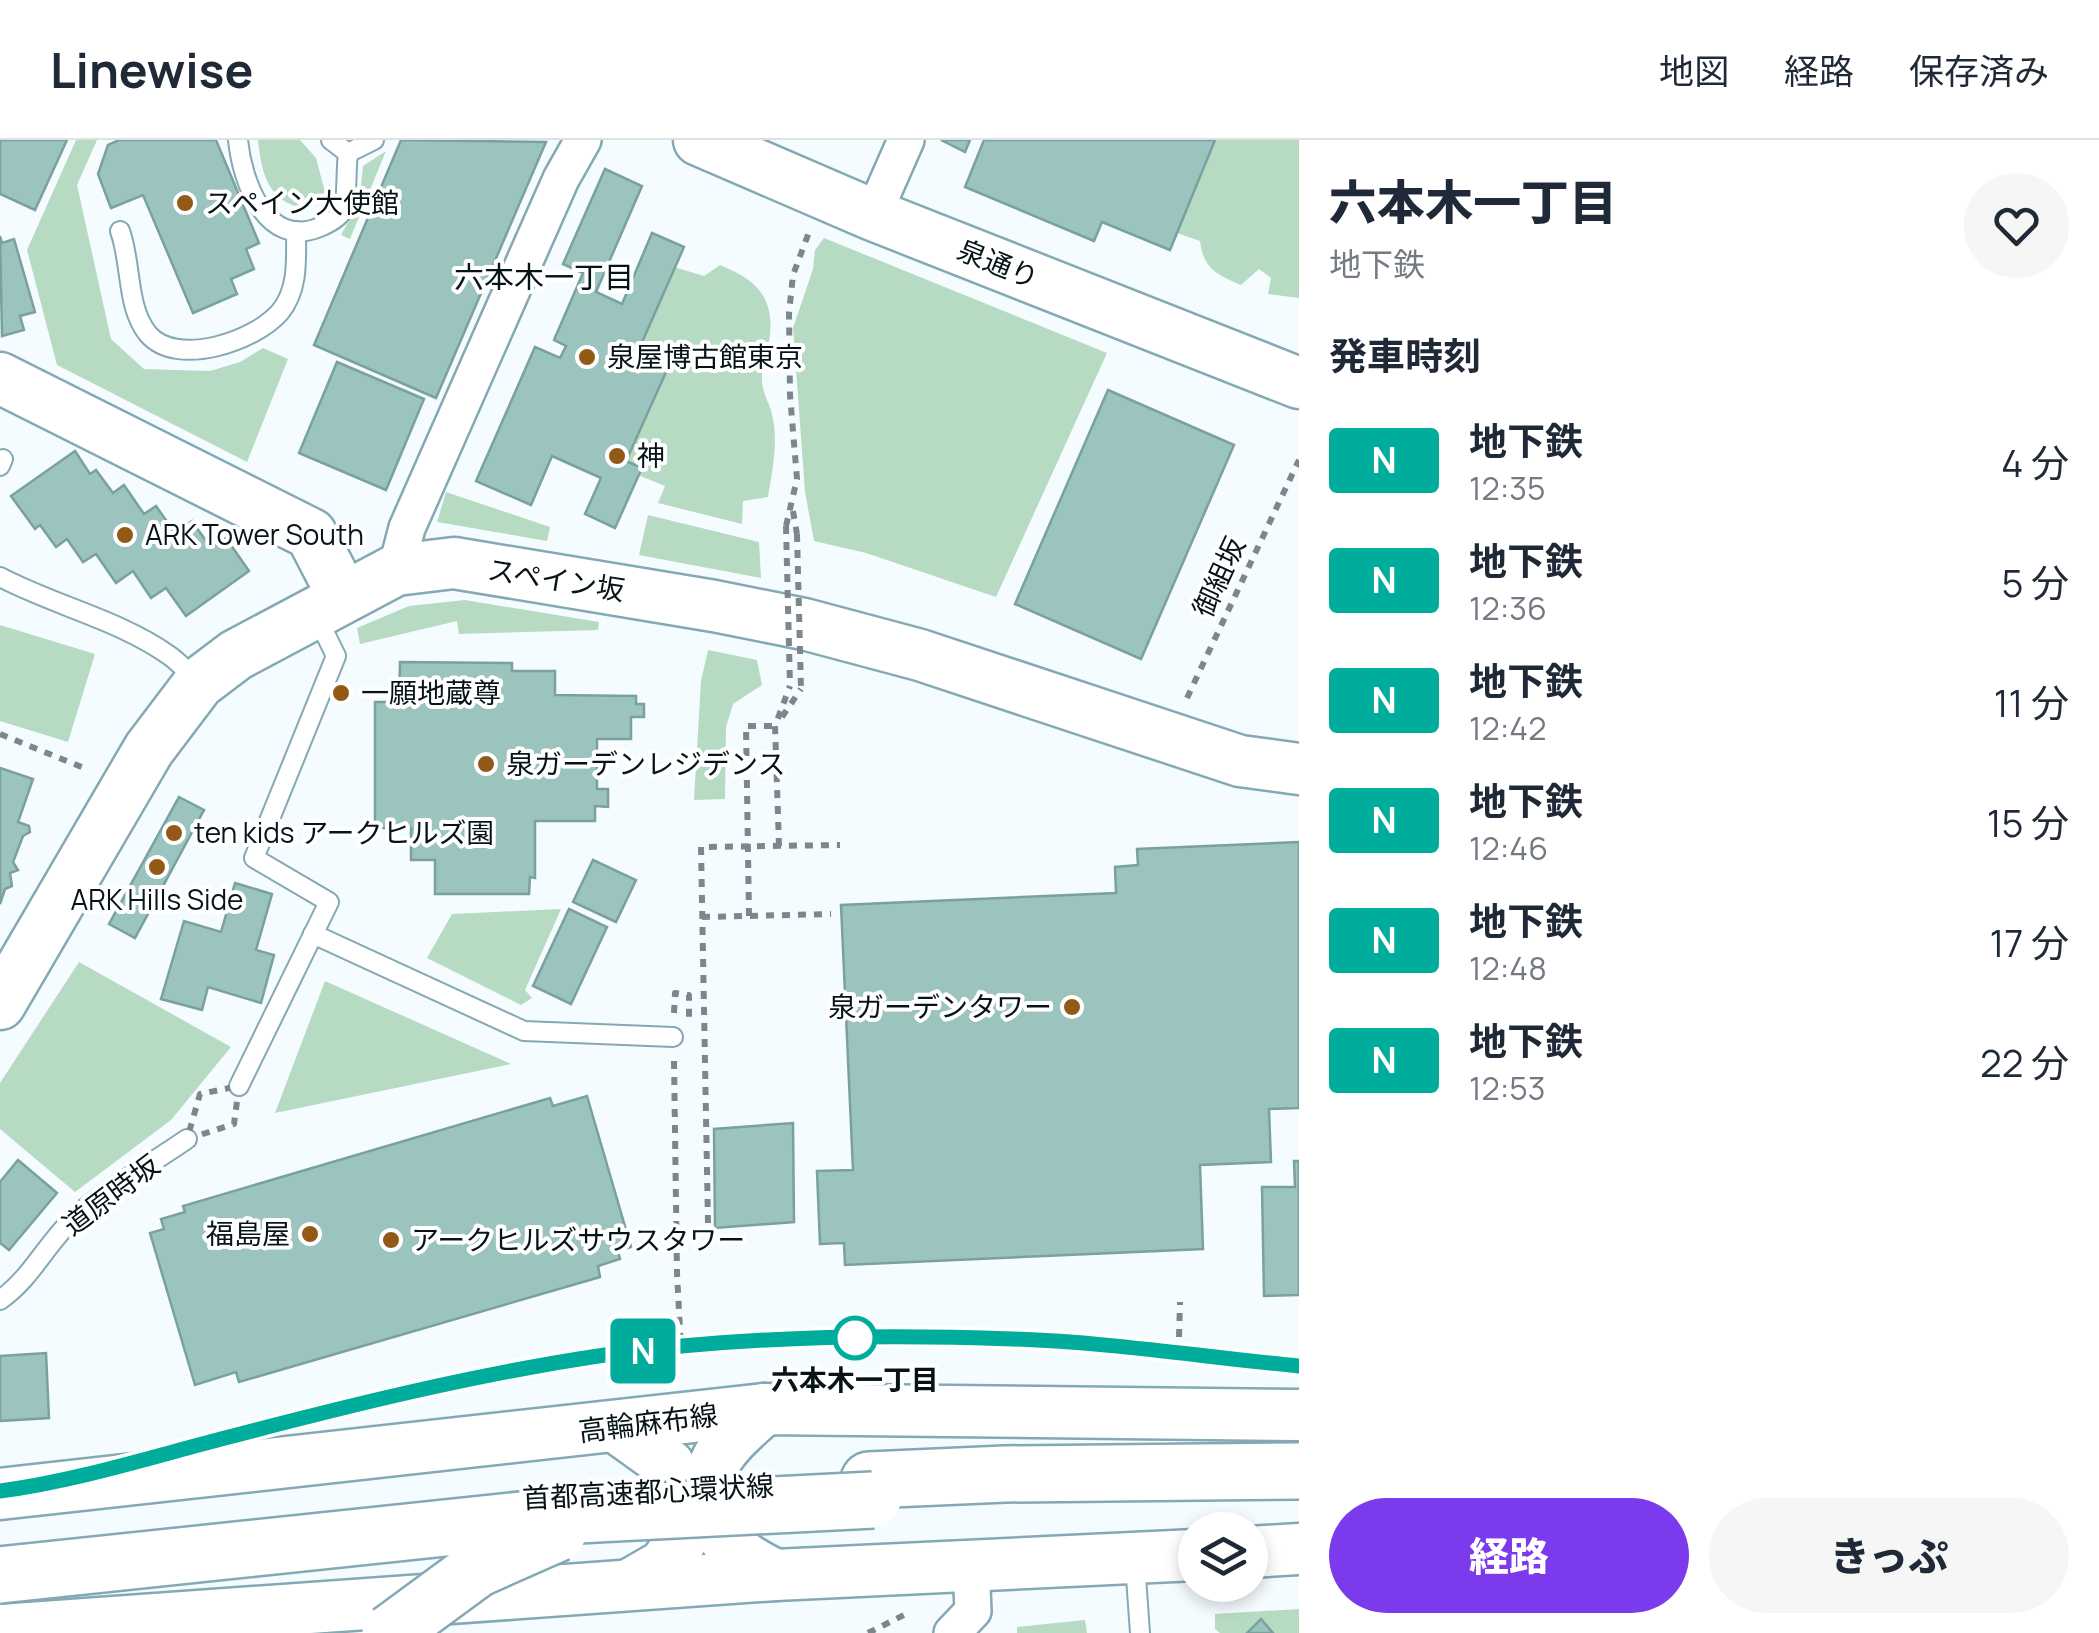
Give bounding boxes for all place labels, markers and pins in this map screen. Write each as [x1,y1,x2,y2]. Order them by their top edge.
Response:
place label: スペイン大使館 [205,183,399,221]
marker: スペイン大使館 [174,192,196,214]
place label: 泉屋博古館東京 [607,337,803,375]
marker: 泉屋博古館東京 [576,346,598,368]
place label: 神 [637,436,665,474]
marker: 神 [606,445,628,467]
place label: ARK Tower South [145,515,364,553]
marker: ARK Tower South [114,524,136,546]
place label: 一願地蔵尊 [361,673,501,711]
marker: 一願地蔵尊 [330,682,352,704]
place label: 泉ガーデンレジデンス [506,744,785,782]
marker: 泉ガーデンレジデンス [475,753,497,775]
place label: ten kids アークヒルズ園 [194,813,494,851]
marker: ten kids アークヒルズ園 [163,822,185,844]
marker: ARK Hills Side [146,856,168,878]
place label: ARK Hills Side [71,880,243,918]
place label: 泉ガーデンタワー [828,987,1052,1025]
marker: 泉ガーデンタワー [1061,996,1083,1018]
place label: 福島屋 [206,1214,290,1252]
place label: アークヒルズサウスタワー [411,1220,745,1258]
marker: 福島屋 [299,1223,321,1245]
marker: アークヒルズサウスタワー [380,1229,402,1251]
marker: 六本木一丁目 [834,1317,876,1359]
place label: 六本木一丁目 [771,1360,939,1398]

